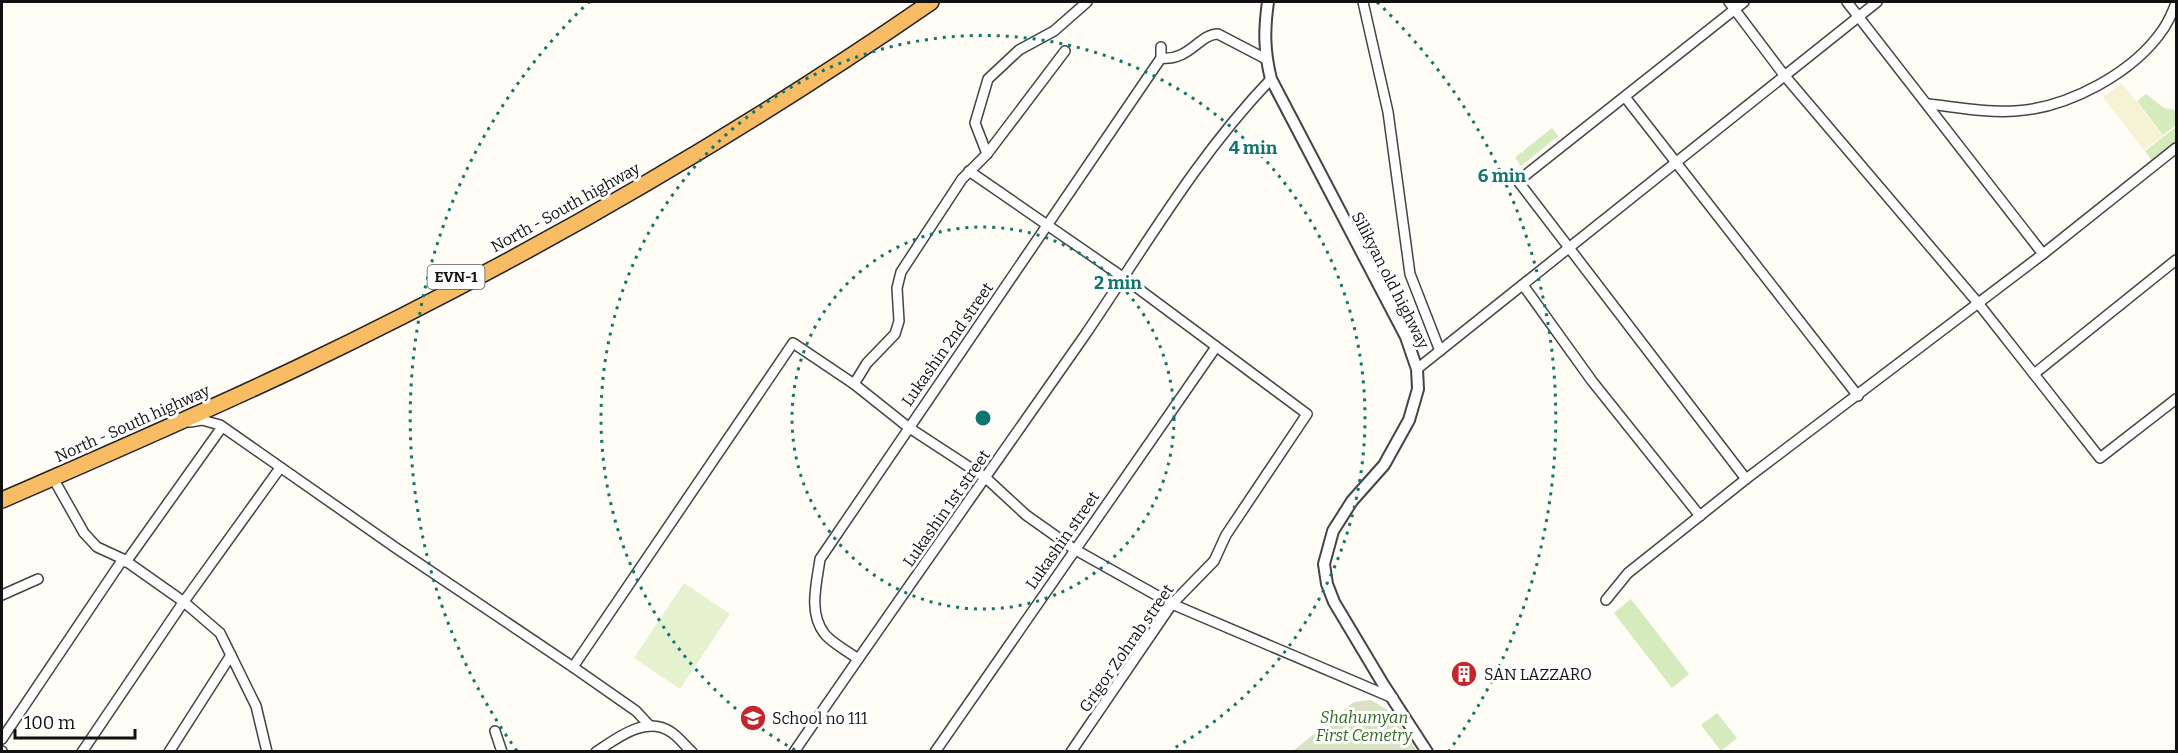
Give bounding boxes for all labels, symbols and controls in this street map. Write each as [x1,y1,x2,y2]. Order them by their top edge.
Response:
text: 4 min [1229,137,1278,159]
street label: North - South highway [487,158,644,256]
text: 6 min [1478,165,1527,187]
street label: Silikyan old highway [1348,209,1434,352]
road number: EVN-1 [428,265,484,289]
text: 2 min [1094,272,1142,294]
street label: Lukashin 2nd street [898,279,997,410]
street label: North - South highway [52,380,213,466]
centre of rings [973,408,993,428]
street label: Lukashin 1st street [899,446,994,570]
street label: Lukashin street [1022,488,1103,593]
street label: Grigor Zohrab street [1075,581,1178,716]
building icon: SAN LAZZARO [1449,659,1479,689]
place label: SAN LAZZARO [1484,665,1592,684]
scale bar [15,702,135,740]
school or university icon: School no 111 [738,703,768,733]
park label: Shahumyan First Cemetry [1316,708,1413,745]
place label: School no 111 [772,709,868,728]
text: 100 m [24,712,75,734]

